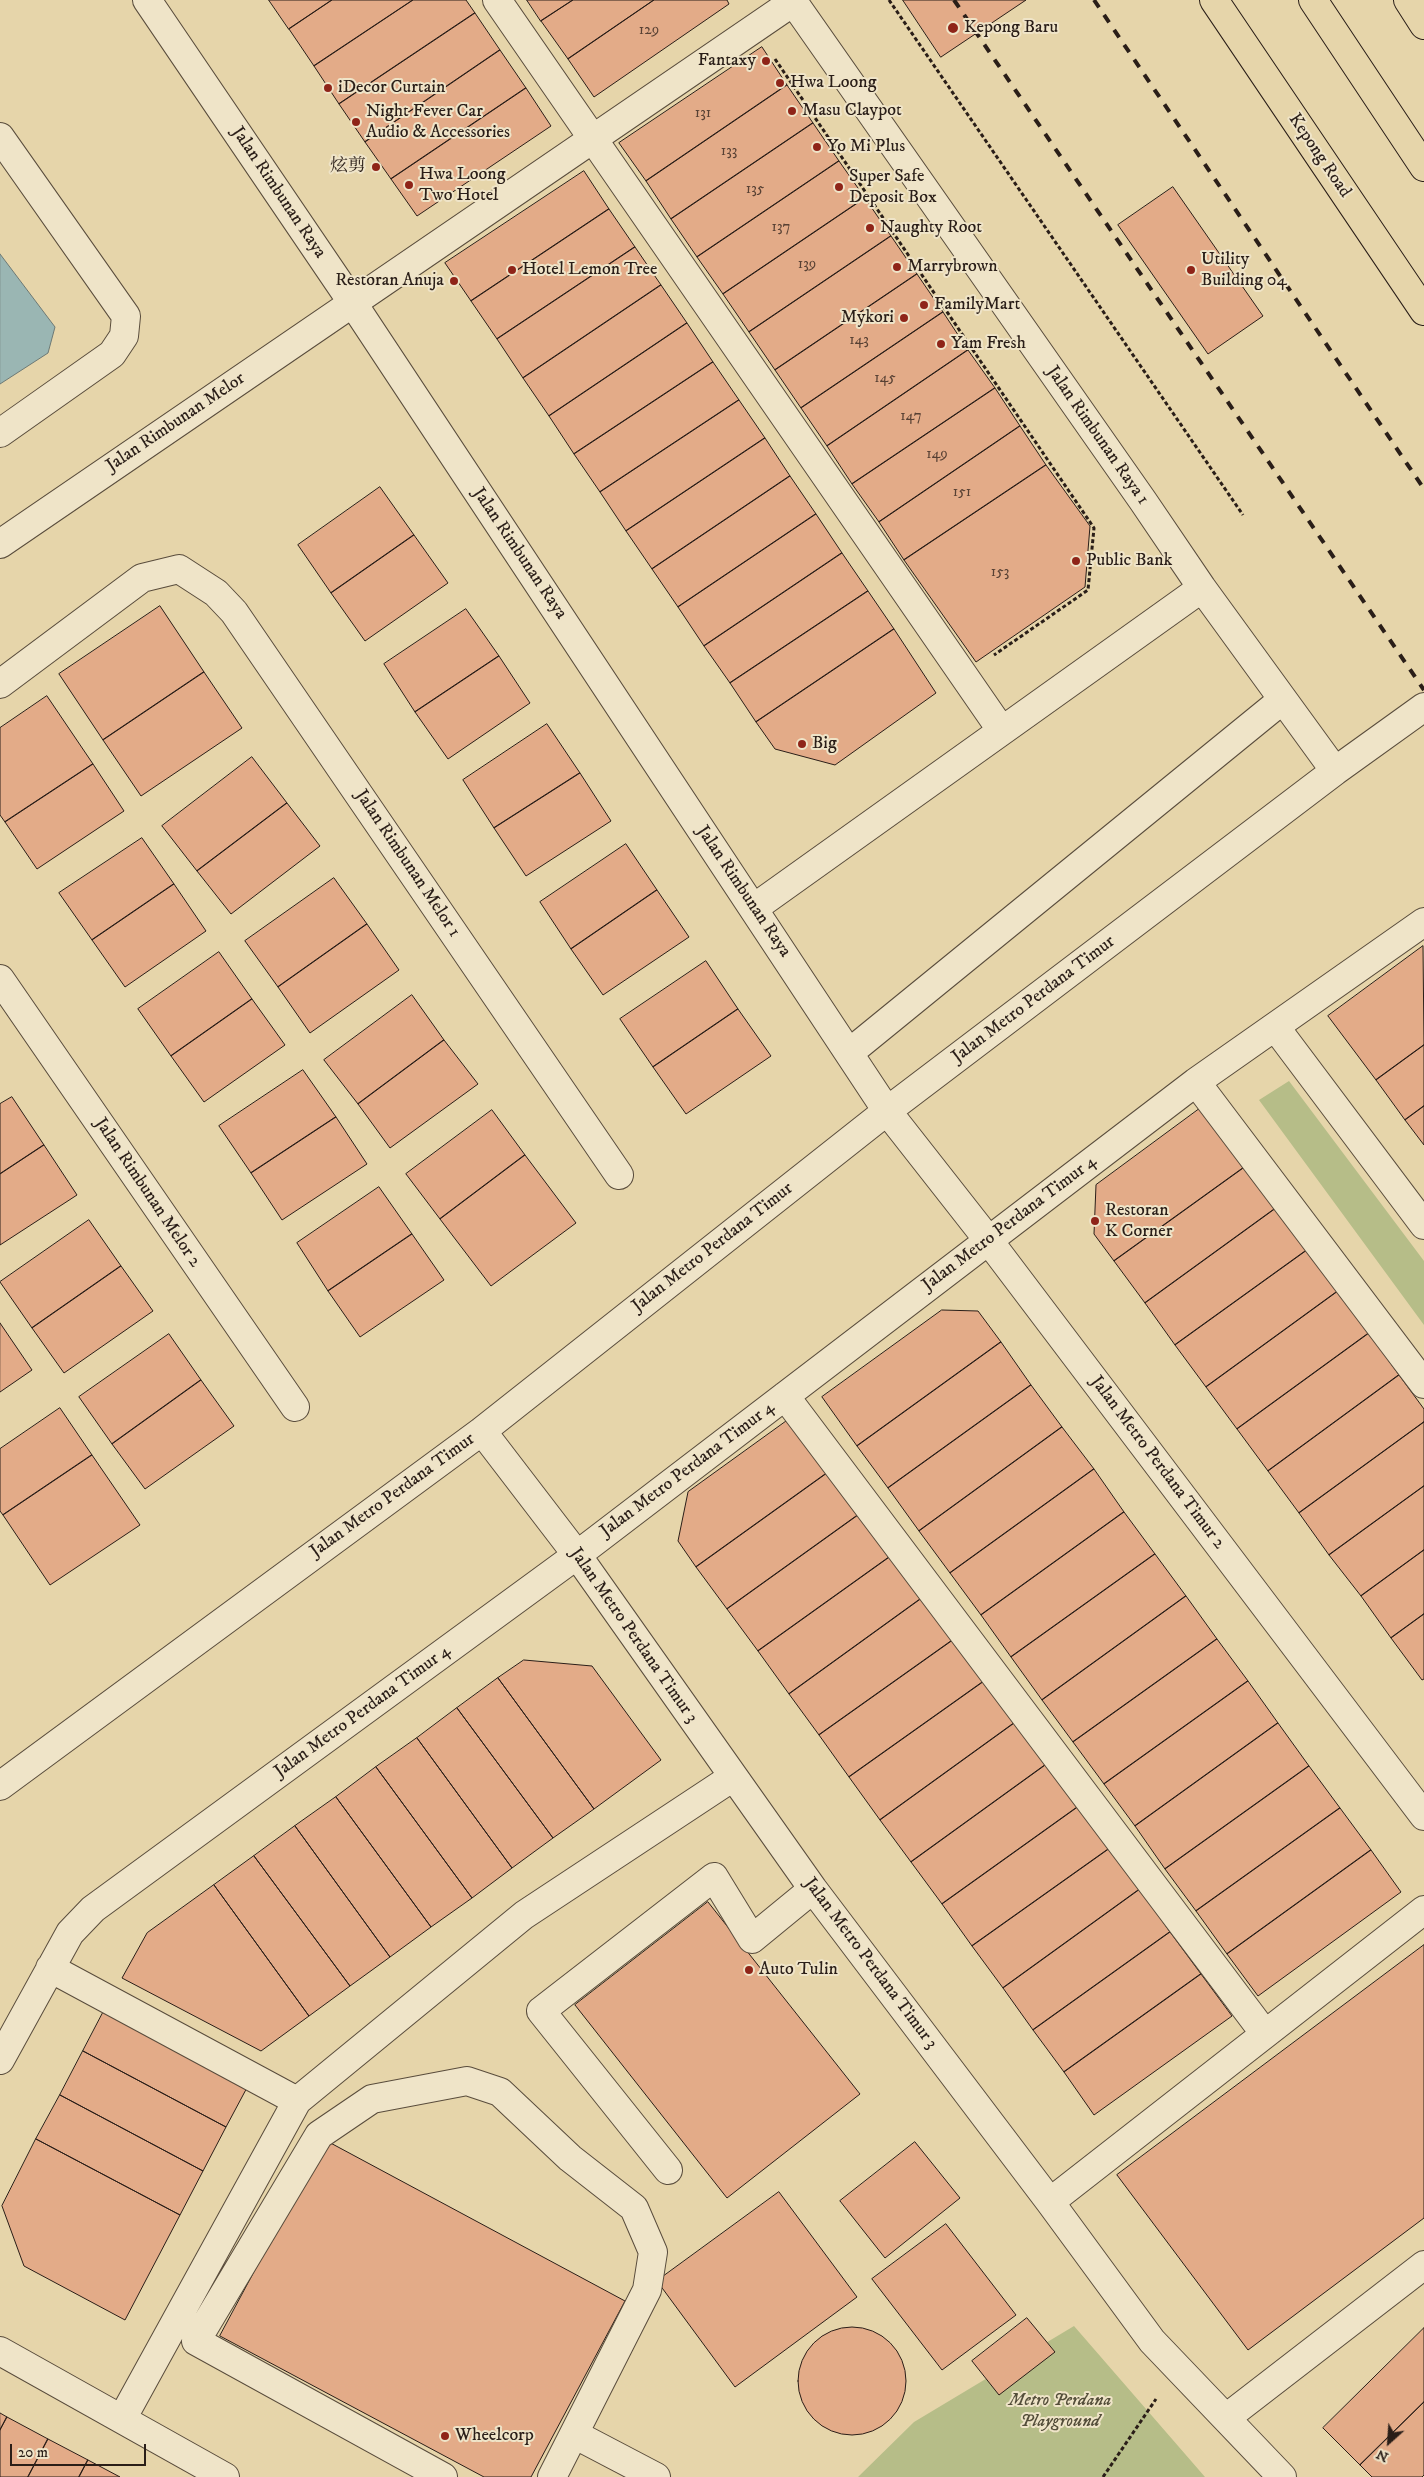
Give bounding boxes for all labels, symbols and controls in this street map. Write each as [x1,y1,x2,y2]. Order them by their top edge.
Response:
place label: Kepong Baru [964,17,1058,39]
marker: Kepong Baru [946,21,960,35]
house number: 129 [639,22,659,40]
place label: Fantaxy [698,50,756,72]
marker: Fantaxy [760,55,772,67]
place label: Hwa Loong [790,72,876,94]
place label: iDecor Curtain [338,77,445,99]
marker: Hwa Loong [774,77,786,89]
marker: iDecor Curtain [322,82,334,94]
place label: Masu Claypot [802,100,902,122]
place label: Night Fever Car Audio & Accessories [366,101,510,144]
house number: 131 [695,105,711,123]
marker: Masu Claypot [786,105,798,117]
street label: Kepong Road [1283,110,1355,202]
marker: Night Fever Car Audio & Accessories [350,116,362,128]
street label: Jalan Rimbunan Raya [226,123,330,263]
place label: Yo Mi Plus [827,136,905,158]
marker: Yo Mi Plus [811,141,823,153]
house number: 133 [721,143,737,161]
place label: 炫剪 [330,156,366,178]
marker: 炫剪 [370,161,382,173]
place label: Hwa Loong Two Hotel [419,164,505,206]
place label: Super Safe Deposit Box [849,166,937,208]
marker: Hwa Loong Two Hotel [403,179,415,191]
house number: 135 [746,181,764,199]
marker: Super Safe Deposit Box [833,181,845,193]
place label: Naughty Root [880,217,982,239]
house number: 137 [771,219,791,237]
marker: Naughty Root [864,222,876,234]
place label: Utility Building 04 [1201,249,1287,292]
house number: 139 [798,256,816,274]
place label: Marrybrown [907,256,998,278]
place label: Hotel Lemon Tree [522,259,657,281]
marker: Marrybrown [891,261,903,273]
marker: Hotel Lemon Tree [506,264,518,276]
marker: Utility Building 04 [1185,264,1197,276]
place label: Restoran Anuja [335,270,444,292]
marker: Restoran Anuja [448,275,460,287]
place label: FamilyMart [934,294,1020,316]
marker: FamilyMart [918,299,930,311]
place label: Mykori [841,307,894,329]
marker: Mykori [898,312,910,324]
house number: 143 [849,332,869,350]
place label: Yam Fresh [951,333,1026,355]
marker: Yam Fresh [935,338,947,350]
street label: Jalan Rimbunan Raya 1 [1041,362,1153,510]
street label: Jalan Rimbunan Melor [103,369,249,477]
house number: 145 [874,370,896,388]
house number: 147 [900,408,922,426]
house number: 149 [926,446,948,464]
street label: Jalan Rimbunan Raya [467,484,571,624]
house number: 151 [953,484,971,502]
place label: Public Bank [1086,550,1173,572]
marker: Public Bank [1070,555,1082,567]
house number: 153 [991,564,1009,582]
place label: Big [812,733,837,755]
marker: Big [796,738,808,750]
street label: Jalan Rimbunan Melor 1 [350,786,464,942]
street label: Jalan Rimbunan Raya [691,822,795,962]
street label: Jalan Metro Perdana Timur [948,932,1120,1068]
street label: Jalan Rimbunan Melor 2 [89,1114,205,1272]
street label: Jalan Metro Perdana Timur 4 [919,1151,1101,1297]
street label: Jalan Metro Perdana Timur [628,1178,798,1318]
place label: Restoran K Corner [1105,1200,1172,1242]
marker: Restoran K Corner [1089,1215,1101,1227]
street label: Jalan Metro Perdana Timur 2 [1085,1372,1229,1554]
street label: Jalan Metro Perdana Timur 4 [597,1397,779,1543]
street label: Jalan Metro Perdana Timur [306,1429,480,1563]
street label: Jalan Metro Perdana Timur 3 [564,1544,702,1728]
street label: Jalan Metro Perdana Timur 4 [271,1641,455,1783]
street label: Jalan Metro Perdana Timur 3 [799,1874,941,2054]
place label: Auto Tulin [759,1959,838,1981]
marker: Auto Tulin [743,1964,755,1976]
park label: Metro Perdana Playground [1009,2390,1111,2432]
north arrow [1364,2417,1414,2467]
place label: Wheelcorp [455,2425,534,2447]
marker: Wheelcorp [439,2430,451,2442]
scale bar [12,2434,149,2466]
text: 20 m [18,2443,48,2462]
text: N [1373,2445,1392,2466]

